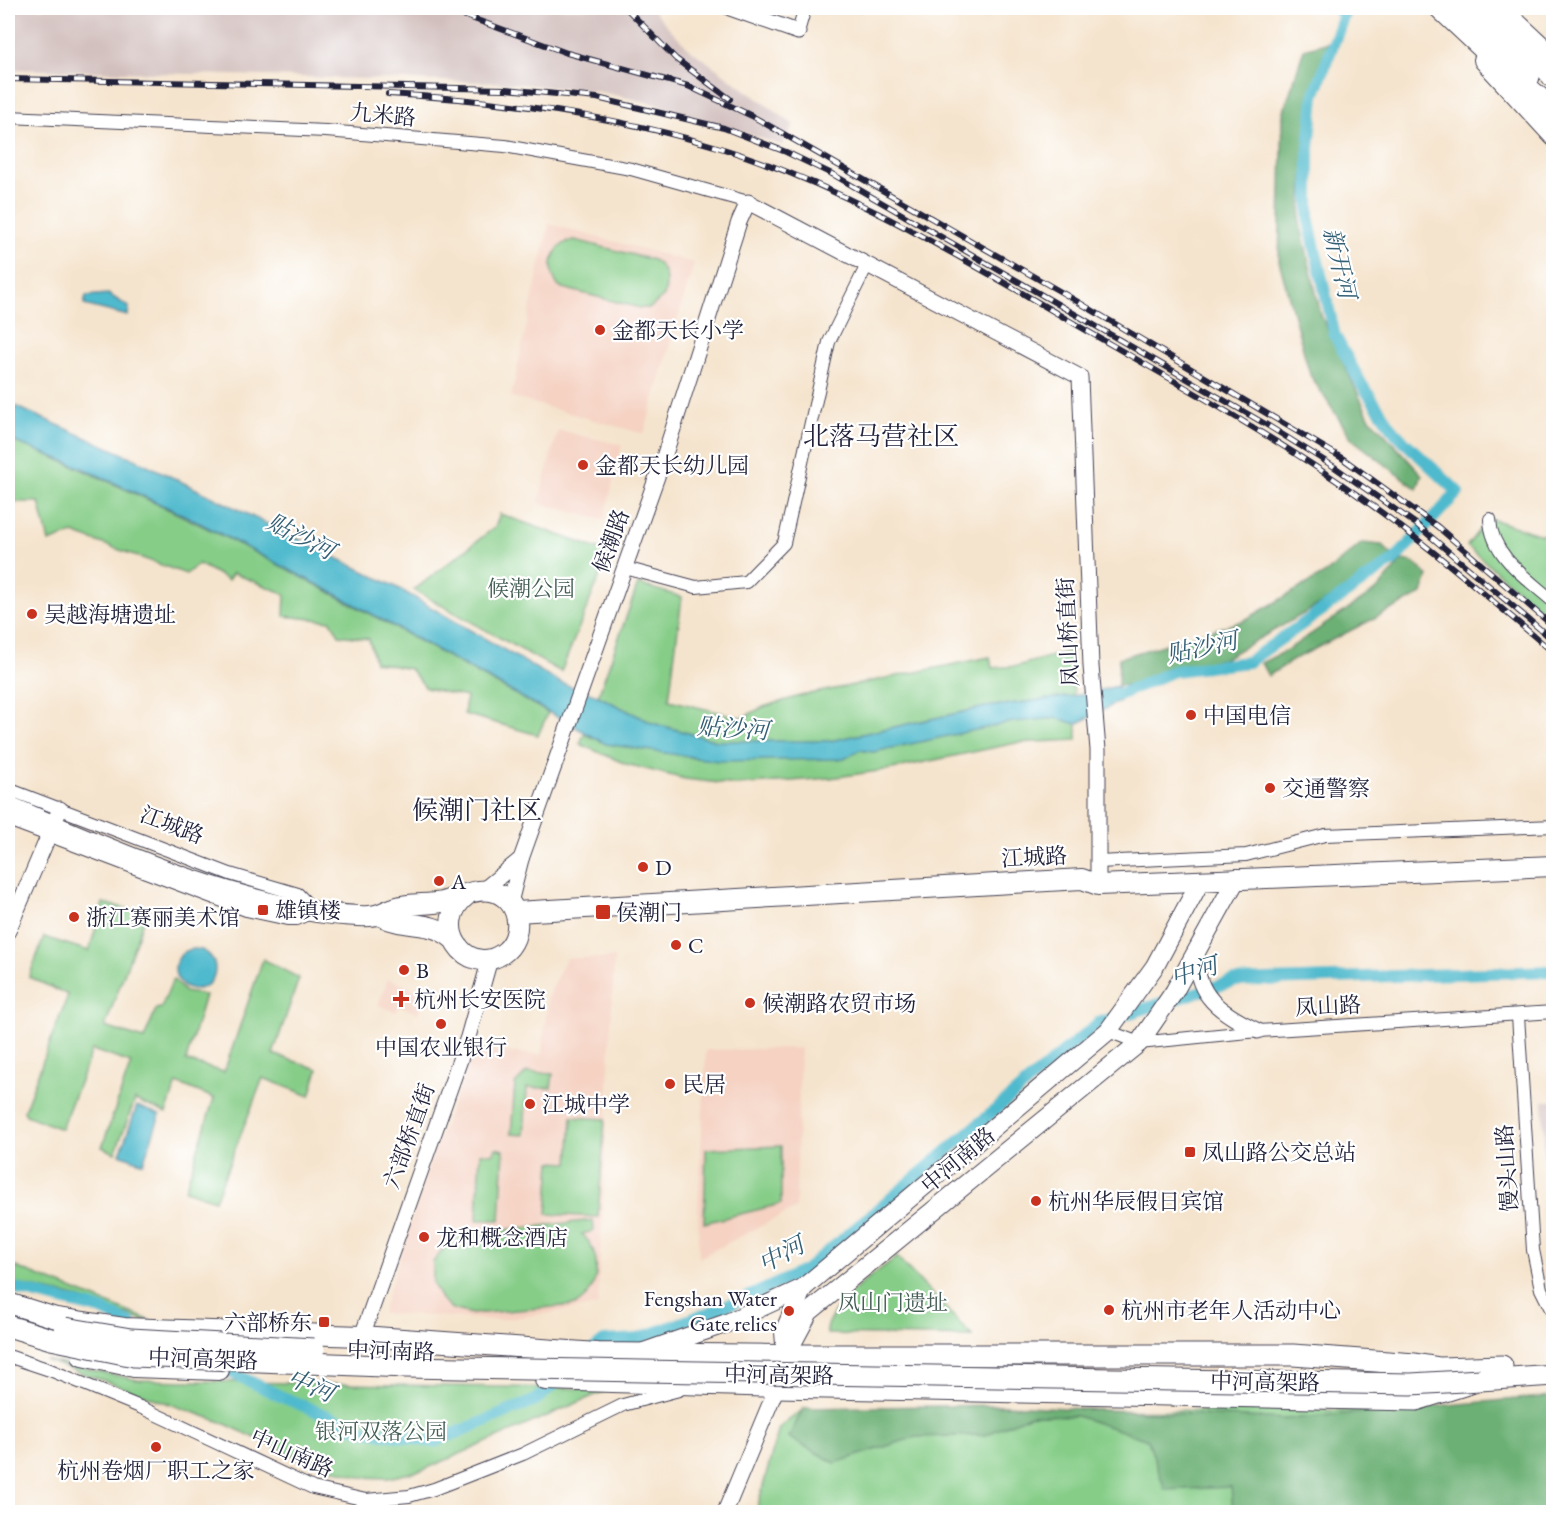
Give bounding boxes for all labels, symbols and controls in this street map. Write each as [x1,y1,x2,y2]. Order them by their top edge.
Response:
street label: 九米路 [349,98,417,132]
water label: 新开河 [1317,224,1364,305]
place label: 金都天长小学 [612,316,744,345]
marker: 金都天长小学 [593,323,607,337]
district label: 北落马营社区 [803,419,959,453]
place label: 金都天长幼儿园 [595,451,749,480]
marker: 金都天长幼儿园 [576,458,590,472]
street label: 候潮路 [586,505,636,577]
water label: 贴沙河 [262,506,344,568]
park label: 候潮公园 [487,574,575,603]
street label: 凤山桥直街 [1051,576,1085,688]
place label: 吴越海塘遗址 [44,600,176,629]
marker: 吴越海塘遗址 [25,607,39,621]
water label: 贴沙河 [1164,624,1244,670]
place label: 中国电信 [1203,701,1291,730]
marker: 中国电信 [1184,708,1198,722]
water label: 贴沙河 [696,710,774,746]
place label: 交通警察 [1282,774,1370,803]
marker: 交通警察 [1263,781,1277,795]
district label: 候潮门社区 [412,793,542,827]
street label: 江城路 [136,800,208,850]
street label: 江城路 [1000,841,1068,873]
place label: D [655,853,672,882]
marker: D [636,860,650,874]
place label: A [450,867,467,896]
marker: A [432,874,446,888]
place label: 雄镇楼 [275,896,341,925]
place label: 侯潮门 [616,898,682,927]
place label: 浙江赛丽美术馆 [86,903,240,932]
marker: 雄镇楼 [256,903,270,917]
marker: 侯潮门 [594,903,612,921]
marker: 浙江赛丽美术馆 [67,910,81,924]
place label: C [688,931,704,960]
marker: C [669,938,683,952]
water label: 中河 [1167,948,1225,993]
place label: B [416,956,429,985]
marker: B [397,963,411,977]
place label: 杭州长安医院 [414,985,546,1014]
place label: 候潮路农贸市场 [762,989,916,1018]
marker: 杭州长安医院 [392,990,410,1008]
street label: 凤山路 [1294,990,1362,1022]
marker: 候潮路农贸市场 [743,996,757,1010]
marker: 中国农业银行 [434,1017,448,1031]
place label: 中国农业银行 [375,1033,507,1062]
place label: 民居 [682,1070,726,1099]
marker: 民居 [663,1077,677,1091]
street label: 六部桥直街 [377,1079,441,1193]
place label: 江城中学 [542,1090,630,1119]
marker: 江城中学 [523,1097,537,1111]
street label: 中河南路 [915,1121,1001,1199]
street label: 馒头山路 [1489,1123,1525,1213]
place label: 凤山路公交总站 [1202,1138,1356,1167]
marker: 凤山路公交总站 [1183,1145,1197,1159]
place label: 杭州华辰假日宾馆 [1048,1187,1224,1216]
marker: 杭州华辰假日宾馆 [1029,1194,1043,1208]
place label: 龙和概念酒店 [436,1223,568,1252]
water label: 中河 [753,1227,813,1279]
marker: 龙和概念酒店 [417,1230,431,1244]
place label: Fengshan Water Gate relics [644,1284,778,1338]
park label: 凤山门遗址 [838,1288,948,1317]
place label: 杭州市老年人活动中心 [1121,1296,1341,1325]
marker: 杭州市老年人活动中心 [1102,1303,1116,1317]
marker: Fengshan Water Gate relics [782,1304,796,1318]
place label: 六部桥东 [224,1308,312,1337]
marker: 六部桥东 [317,1315,331,1329]
street label: 中河南路 [347,1335,435,1367]
street label: 中河高架路 [148,1343,258,1375]
street label: 中河高架路 [724,1360,834,1390]
water label: 中河 [283,1361,343,1410]
street label: 中河高架路 [1210,1367,1320,1397]
park label: 银河双落公园 [315,1417,447,1446]
street label: 中山南路 [246,1422,338,1484]
marker: 杭州卷烟厂职工之家 [149,1440,163,1454]
place label: 杭州卷烟厂职工之家 [57,1456,255,1485]

